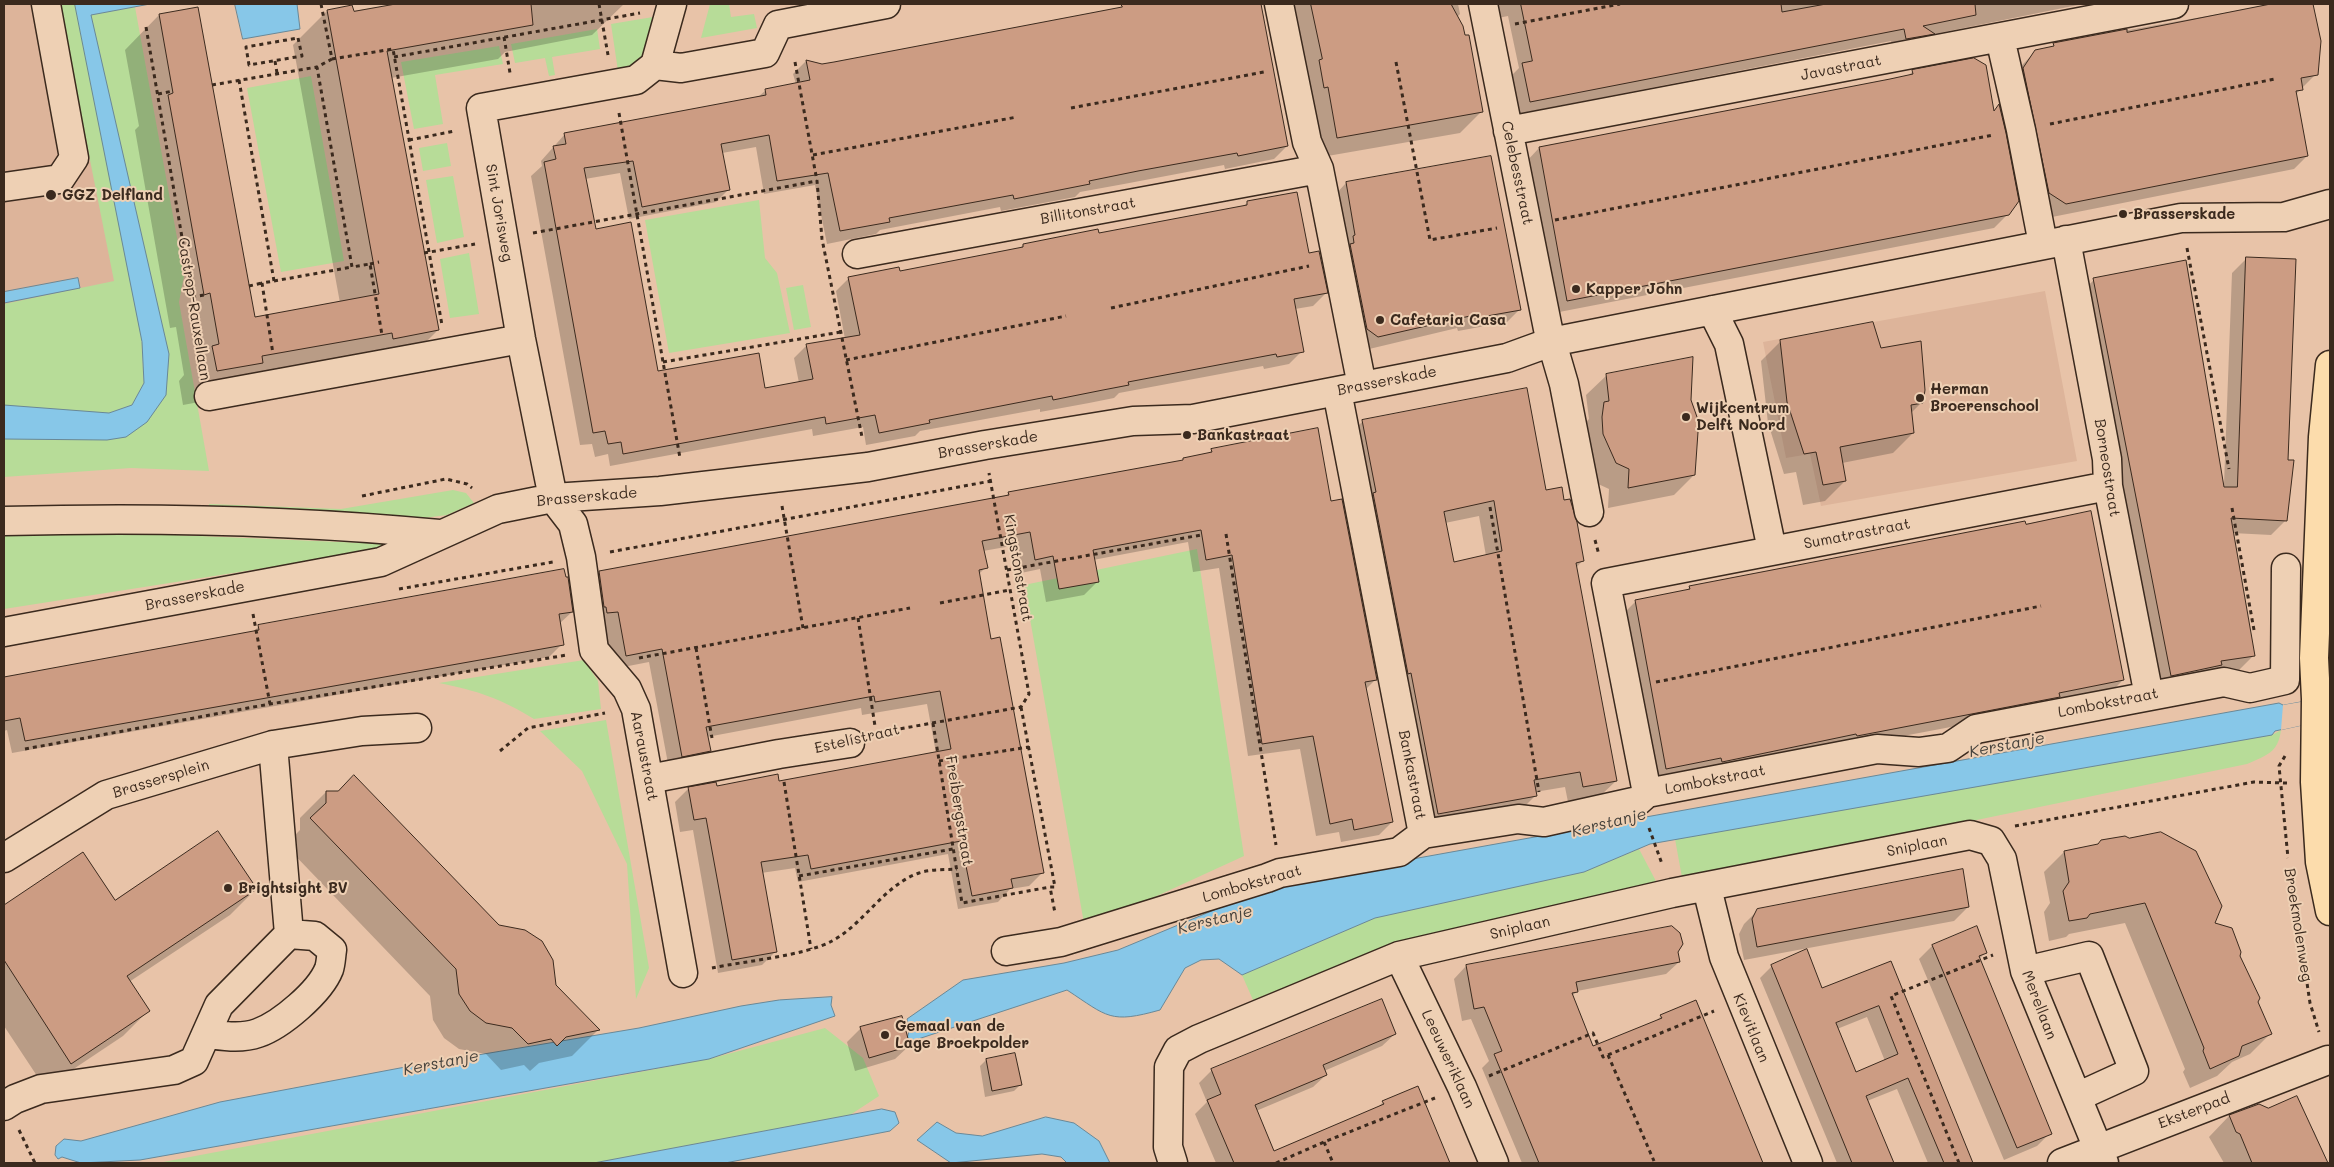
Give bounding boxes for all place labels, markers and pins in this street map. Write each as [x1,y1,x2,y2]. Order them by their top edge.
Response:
place label: GGZ Delfland [62,186,163,204]
marker: GGZ Delfland [44,188,58,202]
place label: Brasserskade [2133,205,2235,223]
marker: Brasserskade [2117,208,2129,220]
place label: Kapper John [1586,280,1682,298]
marker: Kapper John [1570,283,1582,295]
place label: Cafetaria Casa [1390,311,1506,329]
marker: Cafetaria Casa [1374,314,1386,326]
place label: Herman Broerenschool [1930,380,2039,415]
marker: Herman Broerenschool [1914,392,1926,404]
place label: Wijkcentrum Delft Noord [1696,399,1789,434]
marker: Wijkcentrum Delft Noord [1680,411,1692,423]
place label: Bankastraat [1197,426,1289,444]
marker: Bankastraat [1181,429,1193,441]
place label: Brightsight BV [238,879,348,897]
marker: Brightsight BV [222,882,234,894]
place label: Gemaal van de Lage Broekpolder [895,1017,1029,1052]
marker: Gemaal van de Lage Broekpolder [879,1029,891,1041]

